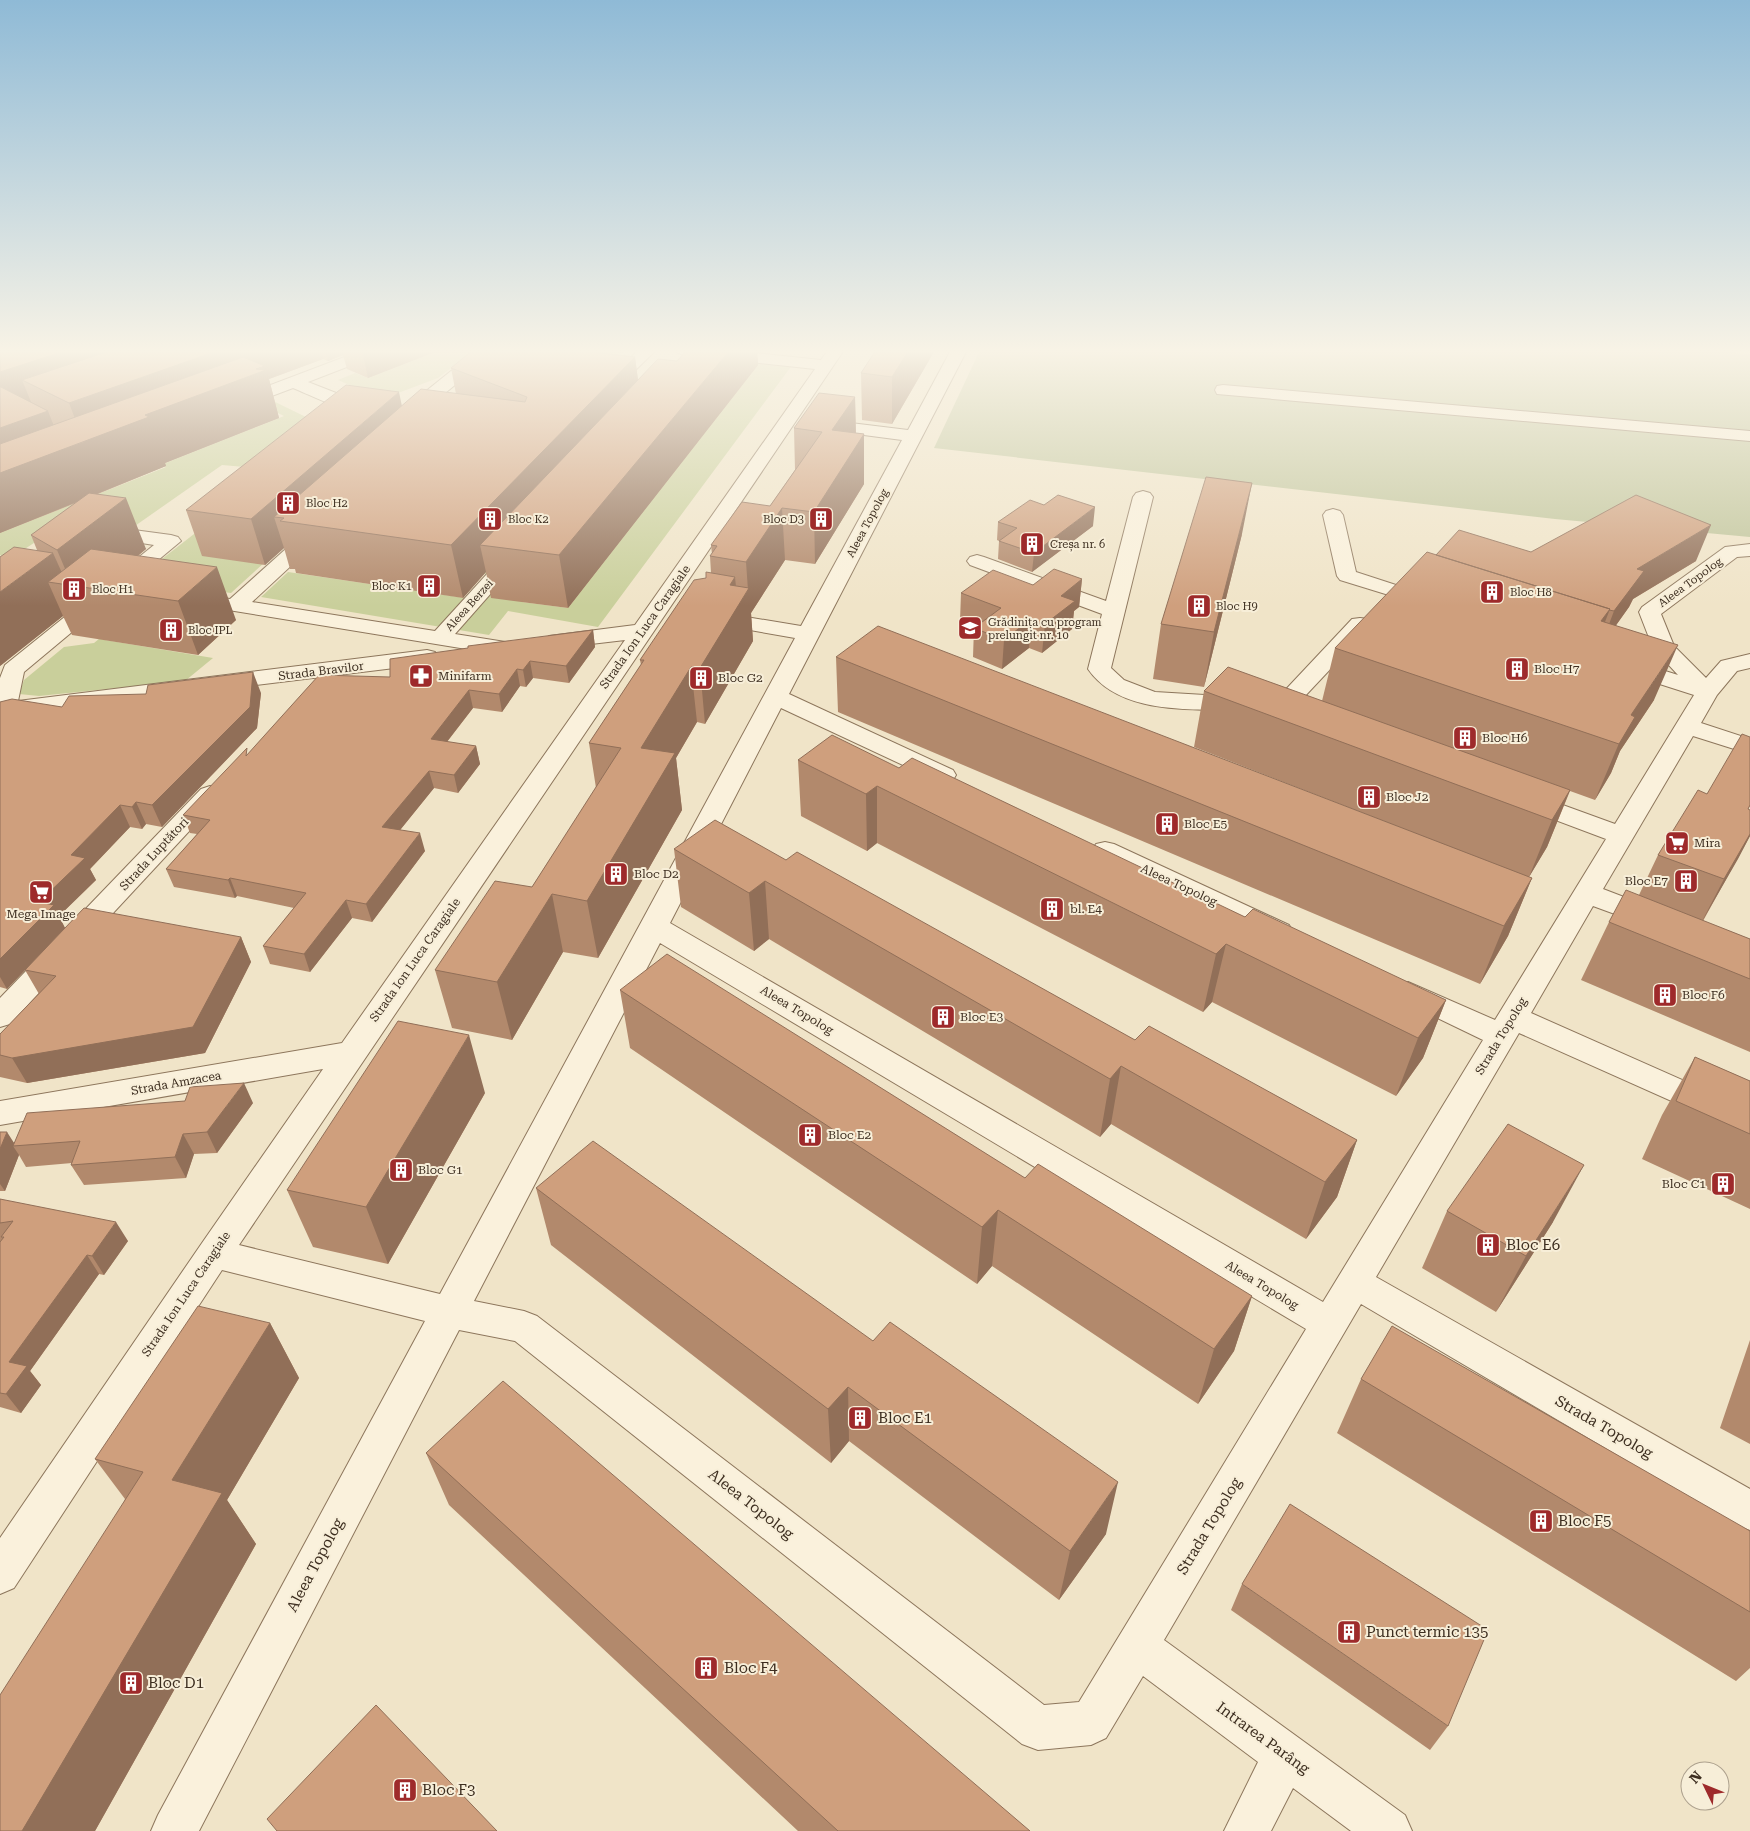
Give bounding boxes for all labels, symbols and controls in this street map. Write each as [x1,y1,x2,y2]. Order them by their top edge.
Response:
street label: Aleea Topolog [844,486,891,560]
building icon: Bloc H2 [275,490,301,516]
place label: Bloc H2 [306,497,348,510]
building icon: Bloc K2 [477,506,503,532]
building icon: Bloc D3 [808,506,834,532]
place label: Bloc K2 [508,513,549,526]
place label: Bloc D3 [763,513,804,526]
building icon: Creșa nr. 6 [1019,531,1045,557]
place label: Creșa nr. 6 [1050,538,1105,552]
street label: Aleea Topolog [1656,554,1725,610]
street label: Strada Ion Luca Caragiale [597,562,693,692]
building icon: Bloc K1 [416,573,442,599]
building icon: Bloc H1 [61,576,87,602]
street label: Aleea Berzei [443,577,496,634]
building icon: Bloc H8 [1479,579,1505,605]
place label: Bloc K1 [371,580,412,593]
place label: Bloc H1 [92,583,134,596]
place label: Bloc H8 [1510,586,1552,599]
building icon: Bloc H9 [1186,593,1212,619]
place label: Bloc H9 [1216,600,1258,613]
school or university icon: Grădinița cu program prelungit nr. 10 [957,615,983,641]
place label: Grădinița cu program prelungit nr. 10 [988,616,1102,642]
building icon: Bloc IPL [158,617,184,643]
place label: Bloc IPL [188,624,233,637]
building icon: Bloc H7 [1504,656,1530,682]
street label: Strada Bravilor [277,659,365,683]
place label: Bloc H7 [1534,662,1580,676]
pharmacy icon: Minifarm [408,663,434,689]
building icon: Bloc G2 [688,665,714,691]
place label: Minifarm [438,669,492,683]
place label: Bloc G2 [718,671,763,685]
building icon: Bloc H6 [1452,725,1478,751]
place label: Bloc H6 [1482,731,1528,745]
building icon: Bloc J2 [1356,784,1382,810]
place label: Bloc J2 [1386,790,1429,804]
building icon: Bloc E5 [1154,811,1180,837]
street label: Strada Luptători [117,815,191,893]
place label: Bloc E5 [1184,817,1228,831]
supermarket icon: Mira [1664,830,1690,856]
place label: Mira [1694,836,1721,850]
building icon: Bloc D2 [603,861,629,887]
street label: Aleea Topolog [1139,861,1220,909]
place label: Bloc D2 [634,867,679,881]
building icon: Bloc E7 [1673,868,1699,894]
place label: Bloc E7 [1625,874,1668,888]
supermarket icon: Mega Image [28,879,54,905]
street label: Strada Ion Luca Caragiale [367,895,463,1025]
building icon: bl. E4 [1039,896,1065,922]
place label: bl. E4 [1070,902,1102,916]
place label: Mega Image [6,907,76,921]
building icon: Bloc F6 [1652,982,1678,1008]
street label: Aleea Topolog [758,983,836,1037]
place label: Bloc F6 [1682,988,1725,1002]
street label: Strada Topolog [1472,995,1530,1077]
building icon: Bloc E3 [930,1004,956,1030]
place label: Bloc E3 [960,1010,1004,1024]
street label: Strada Amzacea [130,1068,223,1098]
building icon: Bloc E2 [797,1122,823,1148]
place label: Bloc E2 [828,1128,872,1142]
building icon: Bloc G1 [388,1157,414,1183]
place label: Bloc G1 [418,1163,463,1177]
building icon: Bloc C1 [1710,1171,1736,1197]
place label: Bloc C1 [1662,1177,1706,1191]
street label: Strada Ion Luca Caragiale [139,1228,233,1359]
building icon: Bloc E6 [1475,1232,1501,1258]
place label: Bloc E6 [1506,1236,1560,1254]
street label: Aleea Topolog [1223,1258,1301,1312]
street label: Strada Topolog [1552,1392,1657,1463]
building icon: Bloc E1 [847,1405,873,1431]
place label: Bloc E1 [878,1409,932,1427]
street label: Aleea Topolog [705,1465,798,1543]
street label: Strada Topolog [1173,1474,1245,1578]
building icon: Bloc F5 [1528,1508,1554,1534]
place label: Bloc F5 [1558,1512,1611,1530]
street label: Aleea Topolog [283,1515,347,1615]
building icon: Punct termic 135 [1336,1619,1362,1645]
place label: Punct termic 135 [1366,1623,1488,1641]
building icon: Bloc F4 [693,1655,719,1681]
place label: Bloc F4 [724,1659,778,1677]
building icon: Bloc D1 [118,1670,144,1696]
place label: Bloc D1 [148,1674,204,1692]
street label: Intrarea Parâng [1213,1698,1314,1778]
north arrow [1680,1761,1730,1811]
text: N [1686,1768,1705,1787]
building icon: Bloc F3 [392,1777,418,1803]
place label: Bloc F3 [422,1781,475,1799]

